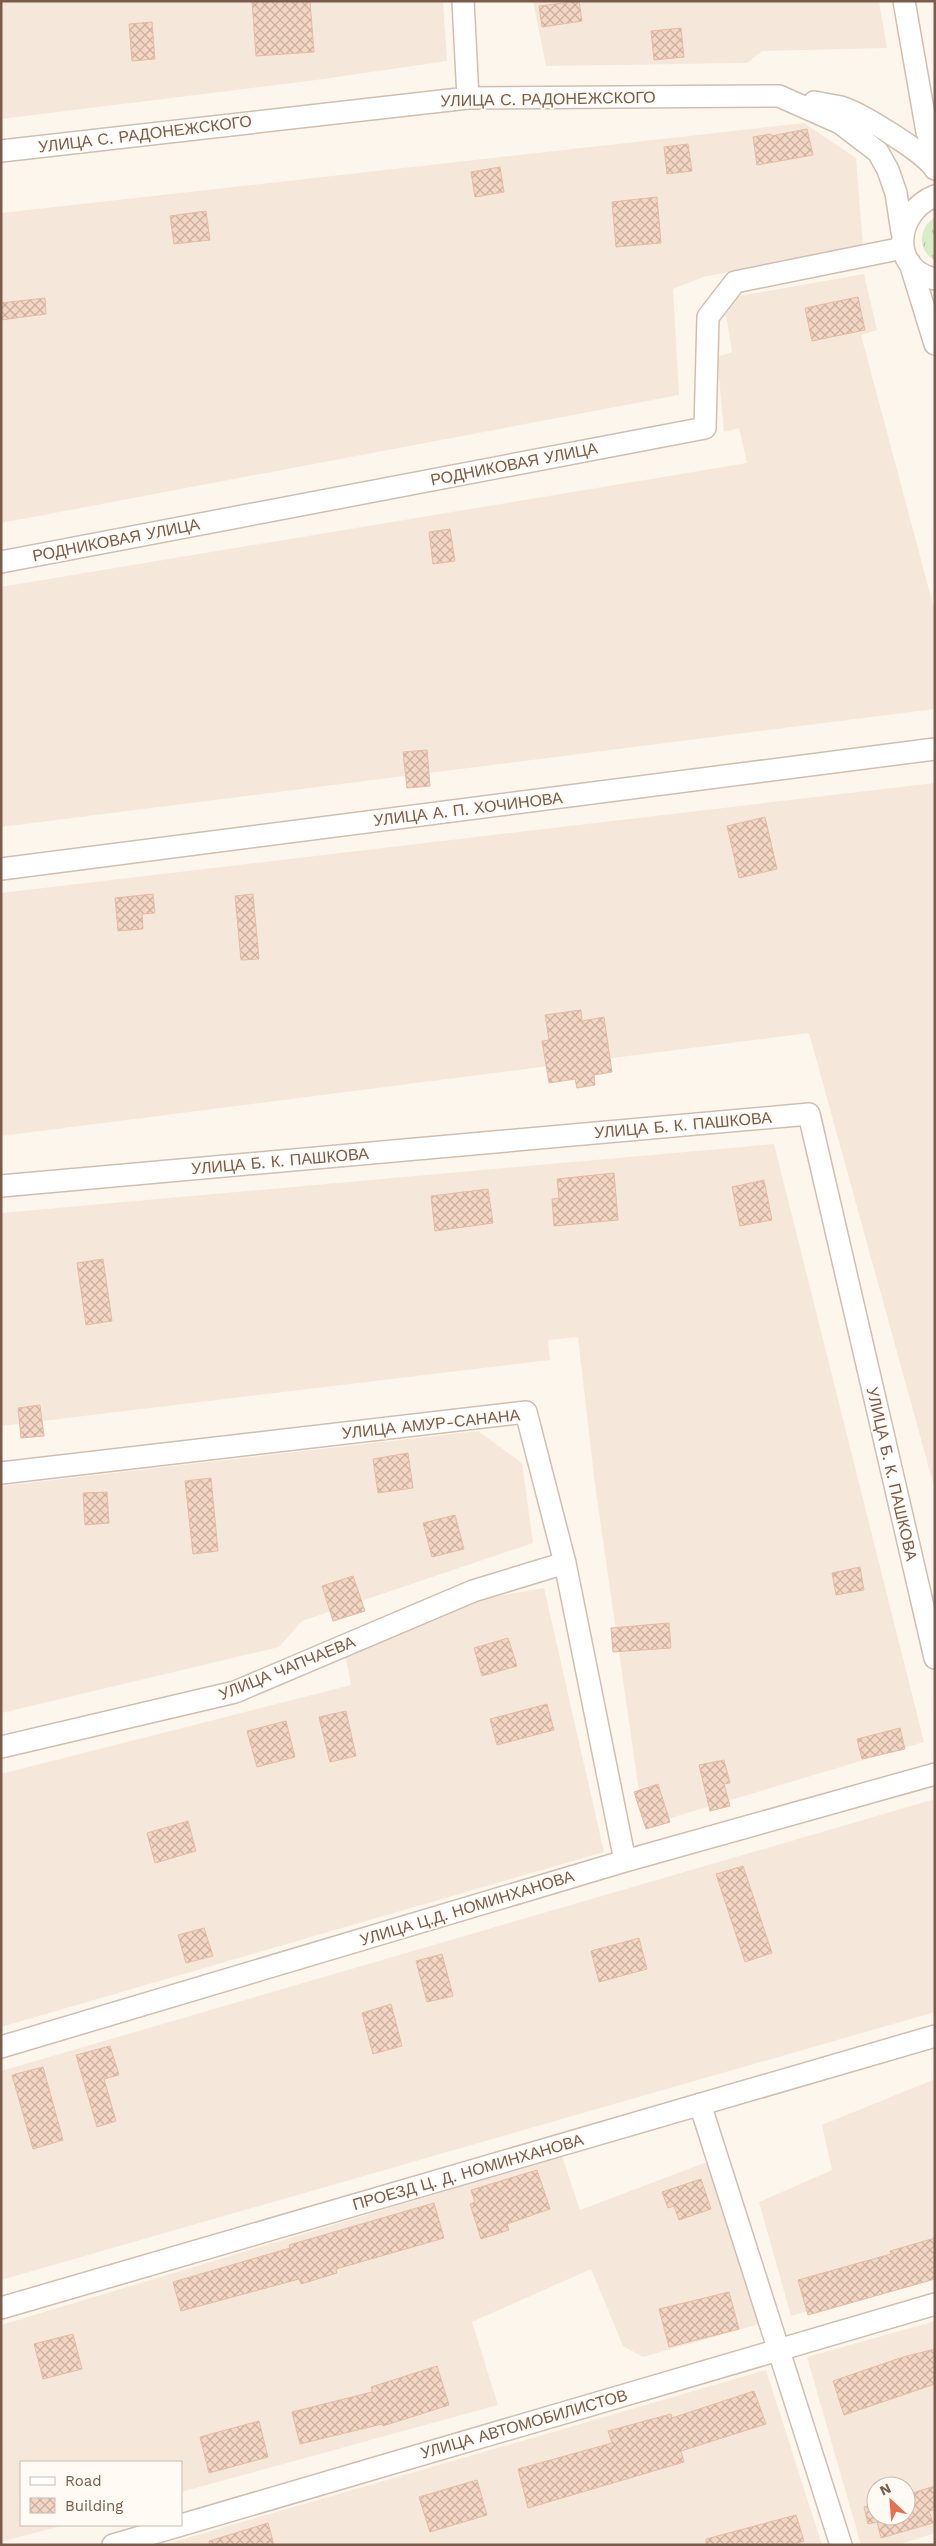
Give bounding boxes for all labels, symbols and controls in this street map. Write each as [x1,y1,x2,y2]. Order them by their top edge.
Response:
street label: УЛИЦА С. РАДОНЕЖСКОГО [440,88,656,110]
street label: УЛИЦА С. РАДОНЕЖСКОГО [37,111,253,157]
street label: РОДНИКОВАЯ УЛИЦА [429,438,599,490]
street label: РОДНИКОВАЯ УЛИЦА [31,514,201,566]
street label: УЛИЦА А. П. ХОЧИНОВА [372,788,564,830]
street label: УЛИЦА Б. К. ПАШКОВА [593,1108,773,1142]
street label: УЛИЦА Б. К. ПАШКОВА [190,1144,370,1178]
street label: УЛИЦА Б. К. ПАШКОВА [863,1385,921,1563]
street label: УЛИЦА АМУР-САНАНА [341,1405,521,1443]
street label: УЛИЦА ЧАПЧАЕВА [216,1632,358,1704]
street label: УЛИЦА Ц.Д. НОМИНХАНОВА [358,1866,577,1950]
street label: ПРОЕЗД Ц. Д. НОМИНХАНОВА [350,2130,586,2214]
street label: УЛИЦА АВТОМОБИЛИСТОВ [418,2385,630,2463]
legend [20,2461,182,2526]
text: Road [65,2472,102,2490]
north arrow [866,2476,916,2526]
text: N [877,2480,893,2499]
text: Building [65,2497,123,2515]

